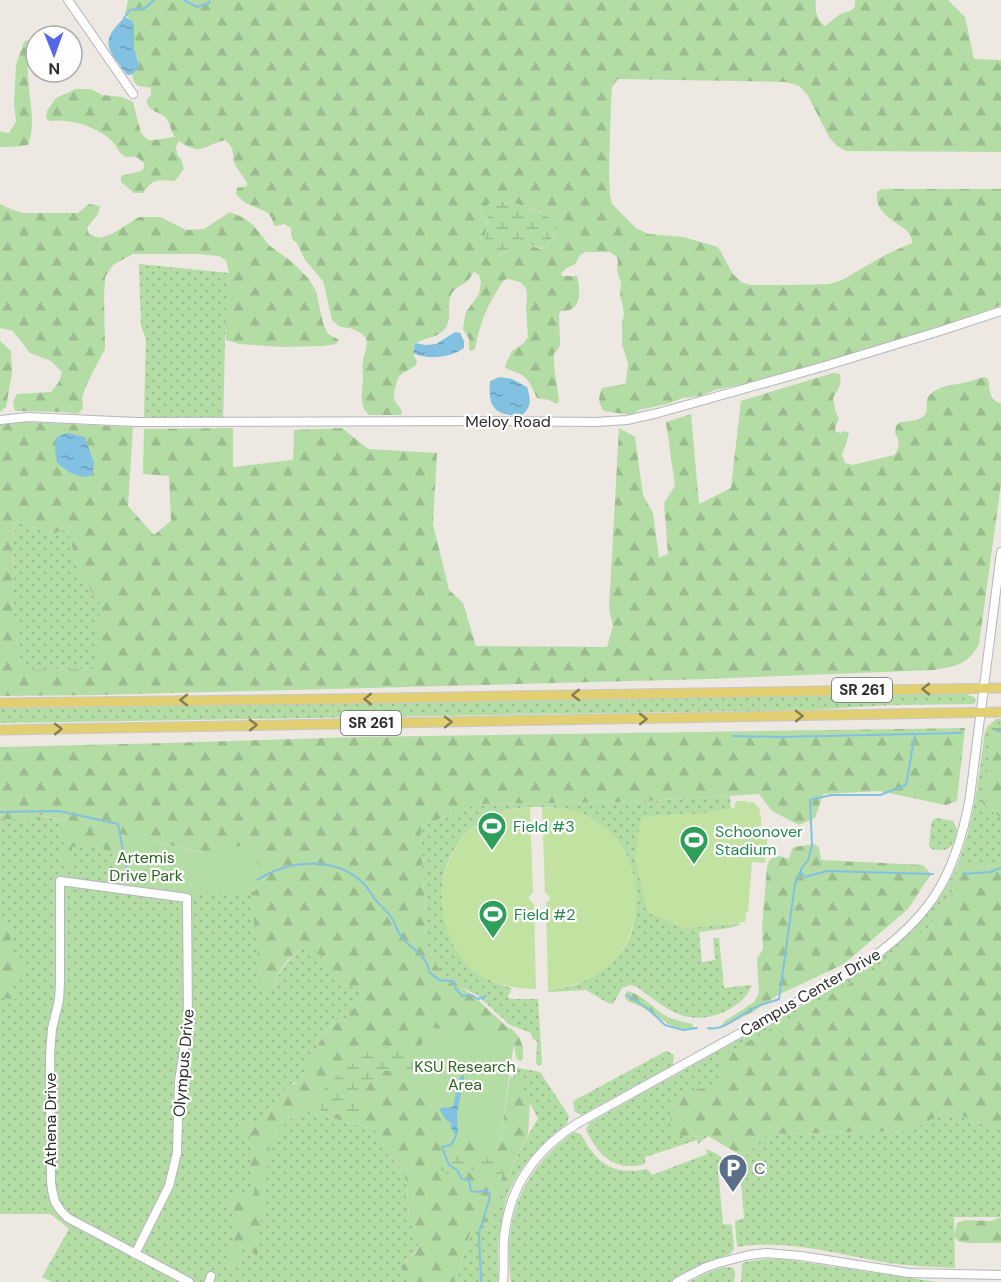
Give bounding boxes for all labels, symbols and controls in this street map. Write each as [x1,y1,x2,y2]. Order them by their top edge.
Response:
north arrow [24,24,84,84]
text: N [48,58,60,79]
street label: Meloy Road [465,411,551,432]
road number: SR 261 [832,678,892,702]
one-way arrow [921,683,930,695]
one-way arrow [572,689,581,702]
one-way arrow [364,693,373,705]
one-way arrow [179,694,188,707]
one-way arrow [795,710,804,722]
road number: SR 261 [341,711,401,735]
one-way arrow [639,713,648,725]
one-way arrow [444,716,453,728]
one-way arrow [249,719,258,732]
one-way arrow [54,722,63,735]
sports icon: Field #3 [476,810,508,852]
place label: Field #3 [513,816,575,837]
place label: Schoonover Stadium [715,821,803,860]
sports icon: Schoonover Stadium [678,824,710,866]
park label: Artemis Drive Park [109,847,183,886]
sports icon: Field #2 [477,898,509,940]
place label: Field #2 [514,904,575,925]
street label: Campus Center Drive [736,944,884,1041]
street label: Olympus Drive [168,1008,199,1118]
park label: KSU Research Area [414,1056,516,1095]
street label: Athena Drive [40,1073,61,1167]
parking icon: C [717,1152,749,1194]
place label: C [754,1158,765,1179]

